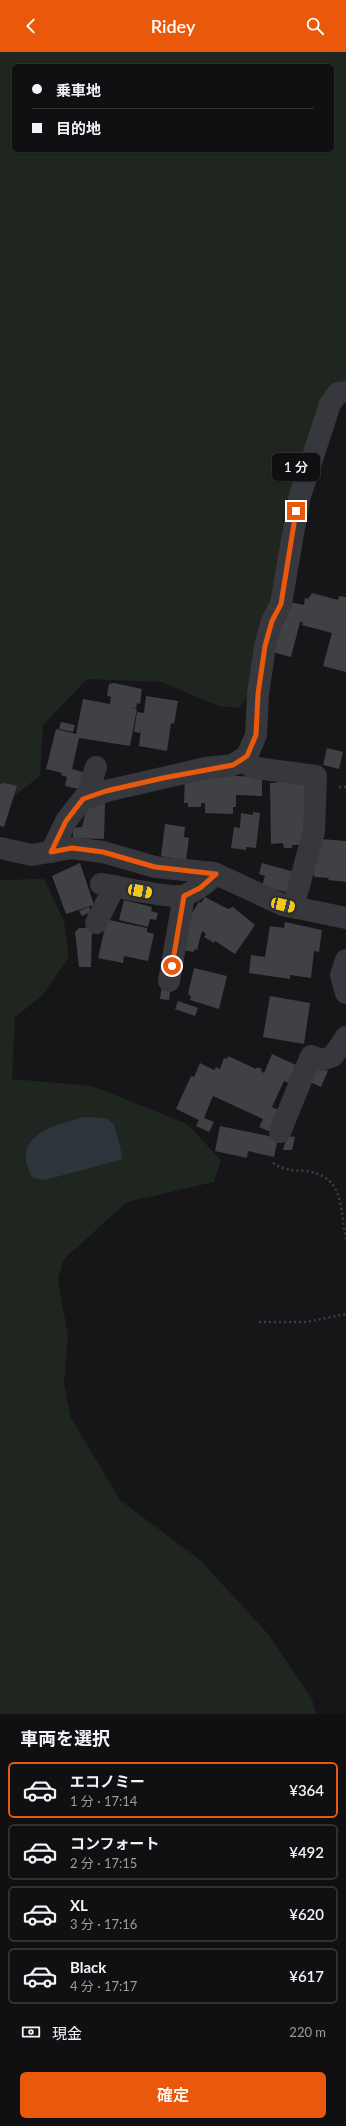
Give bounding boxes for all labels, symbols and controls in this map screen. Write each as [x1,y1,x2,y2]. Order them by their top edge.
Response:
icon: back [20,15,42,37]
text: Ridey [151,15,195,37]
icon: search [304,15,326,37]
text: 乗車地 [56,81,101,99]
text: 目的地 [56,119,101,137]
callout: 1 分 [272,453,320,481]
text: 1 分 [284,459,308,475]
route end [287,502,305,520]
car [127,883,153,899]
car [270,896,296,914]
route start [163,957,181,975]
text: 車両を選択 [20,1727,110,1749]
icon: car [22,1772,58,1808]
text: エコノミー [70,1772,145,1790]
text: ¥364 [289,1781,324,1799]
text: 1 分 · 17:14 [70,1793,137,1809]
icon: car [22,1834,58,1870]
text: コンフォート [70,1834,160,1852]
text: ¥492 [289,1843,324,1861]
text: 2 分 · 17:15 [70,1855,137,1871]
icon: car [22,1896,58,1932]
text: XL [70,1896,88,1914]
text: ¥620 [289,1905,324,1923]
text: 3 分 · 17:16 [70,1916,137,1932]
icon: car [22,1958,58,1994]
text: Black [70,1958,106,1976]
text: ¥617 [289,1967,324,1985]
text: 4 分 · 17:17 [70,1978,137,1994]
icon: cash [20,2021,42,2043]
text: 現金 [52,2024,82,2042]
text: 220 m [289,2024,326,2040]
button: 確定 [20,2072,326,2118]

